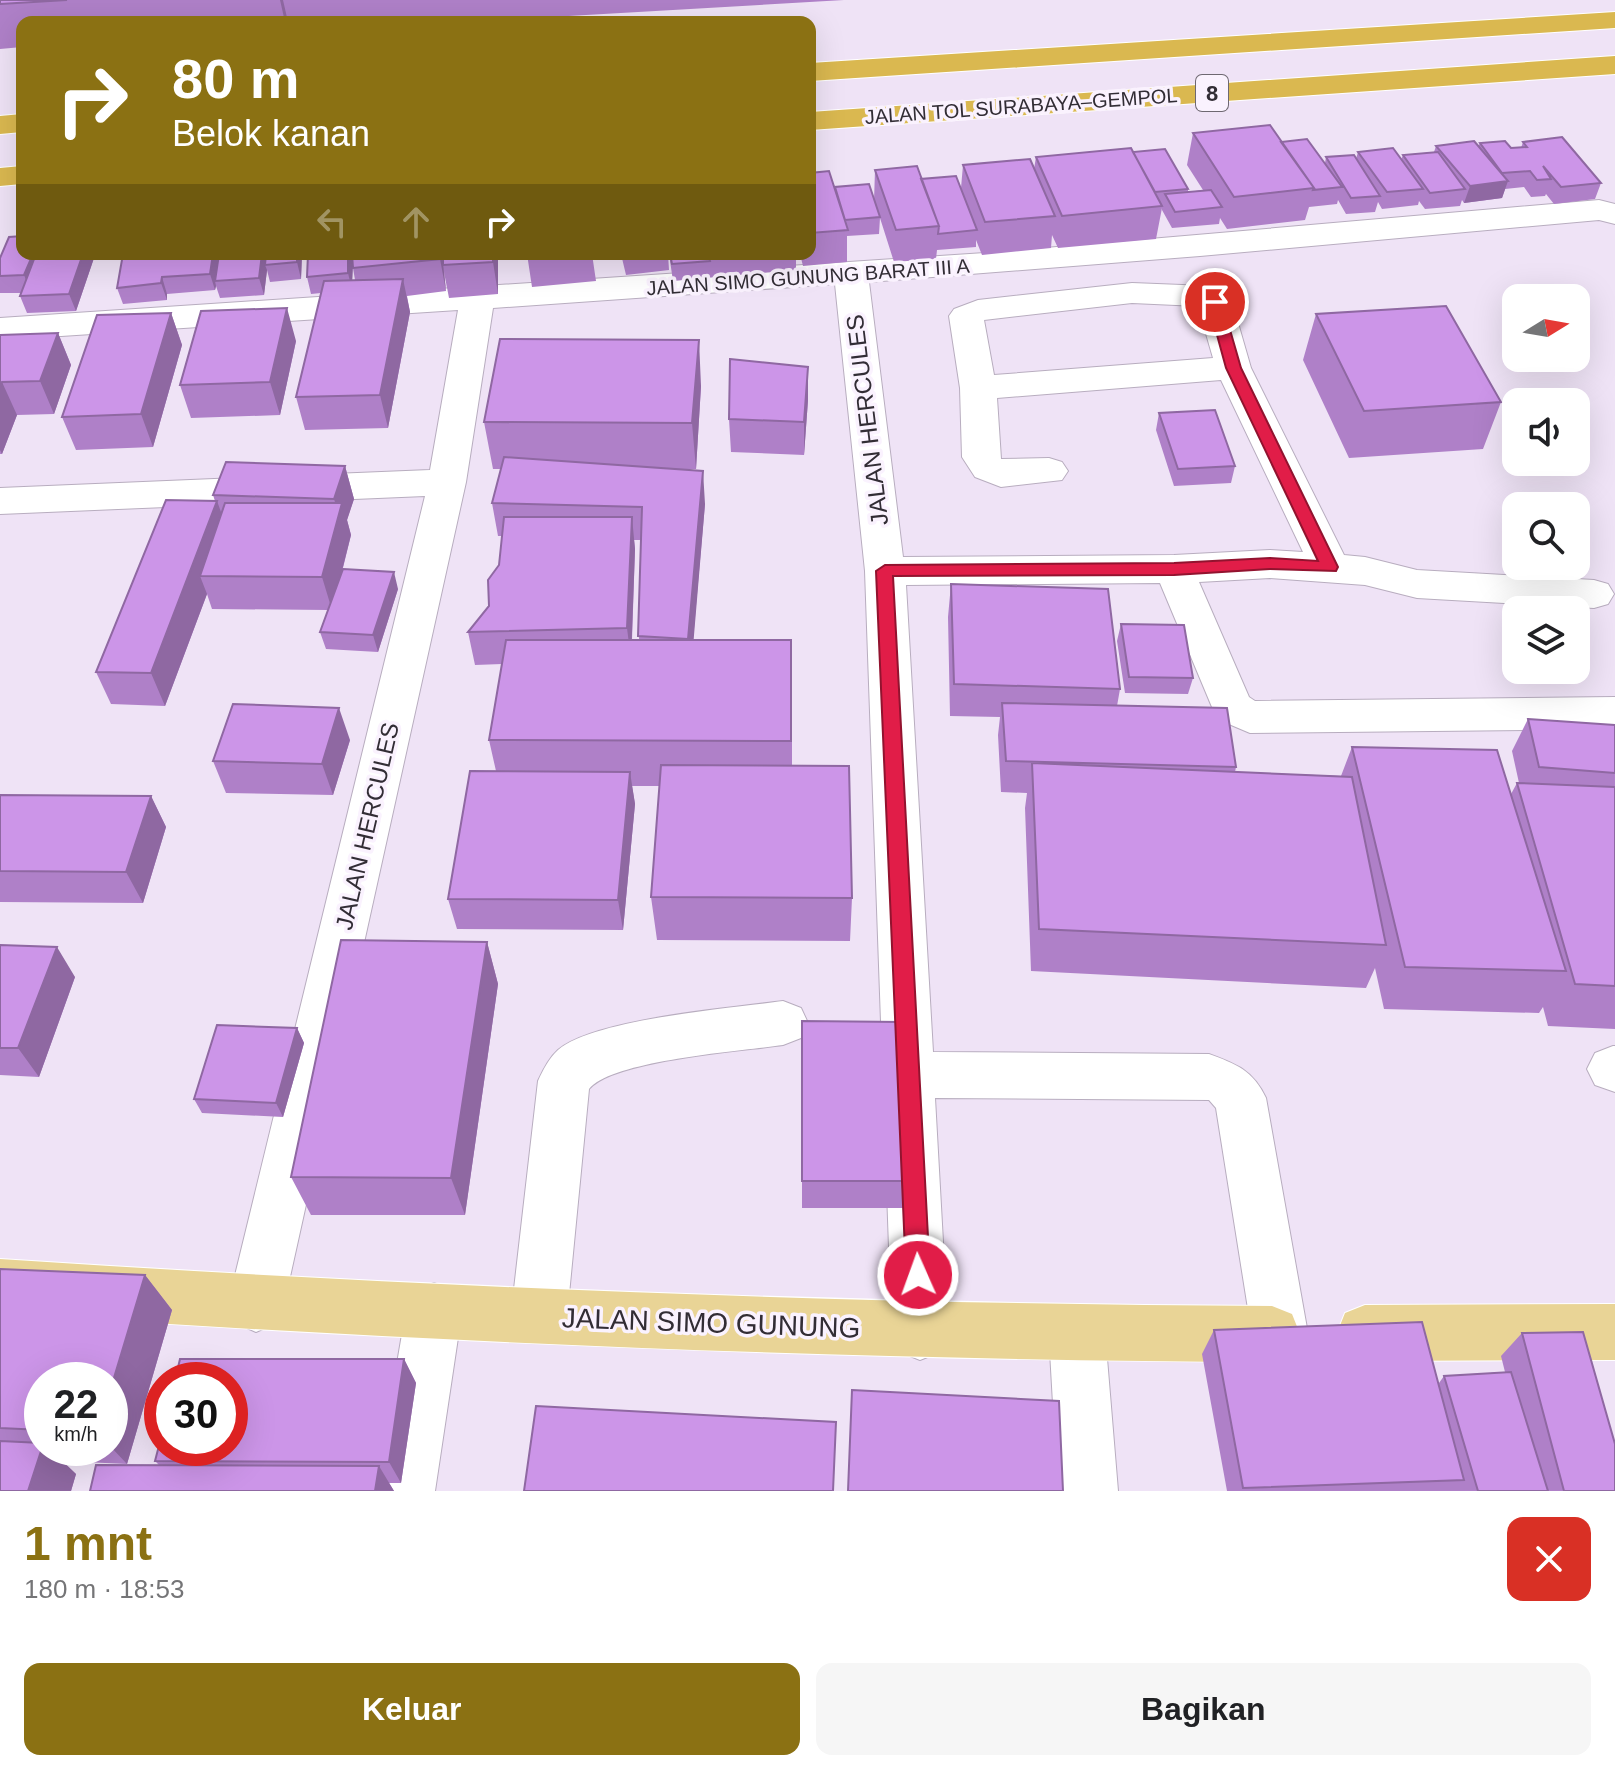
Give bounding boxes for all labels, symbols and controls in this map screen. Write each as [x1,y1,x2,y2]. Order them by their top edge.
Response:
text: 80 m [172,47,300,110]
icon: right [40,48,144,152]
road number: 8 [1196,75,1228,111]
street label: JALAN TOL SURABAYA–GEMPOL [864,84,1178,128]
text: Belok kanan [172,113,370,154]
icon: left [310,200,354,244]
icon: ahead [394,200,438,244]
icon: right [478,200,522,244]
street label: JALAN SIMO GUNUNG BARAT III A [646,255,971,299]
pin [1181,268,1249,336]
icon: arrive [1193,280,1237,324]
north arrow [1502,284,1590,372]
map controls [1502,284,1590,684]
street label: JALAN HERCULES [841,313,893,527]
button: sound [1502,388,1590,476]
button: search [1502,492,1590,580]
button: layers [1502,596,1590,684]
street label: JALAN HERCULES [330,720,404,932]
position arrow [876,1233,960,1317]
street label: JALAN SIMO GUNUNG [561,1302,861,1344]
speed limit sign: 30 [144,1362,248,1466]
text: 22 [54,1382,98,1426]
text: km/h [54,1423,98,1445]
text: 1 mnt [24,1517,152,1570]
button: close [1507,1517,1591,1601]
text: 180 m · 18:53 [24,1574,184,1604]
button: Keluar [24,1663,800,1755]
button: Bagikan [816,1663,1591,1755]

